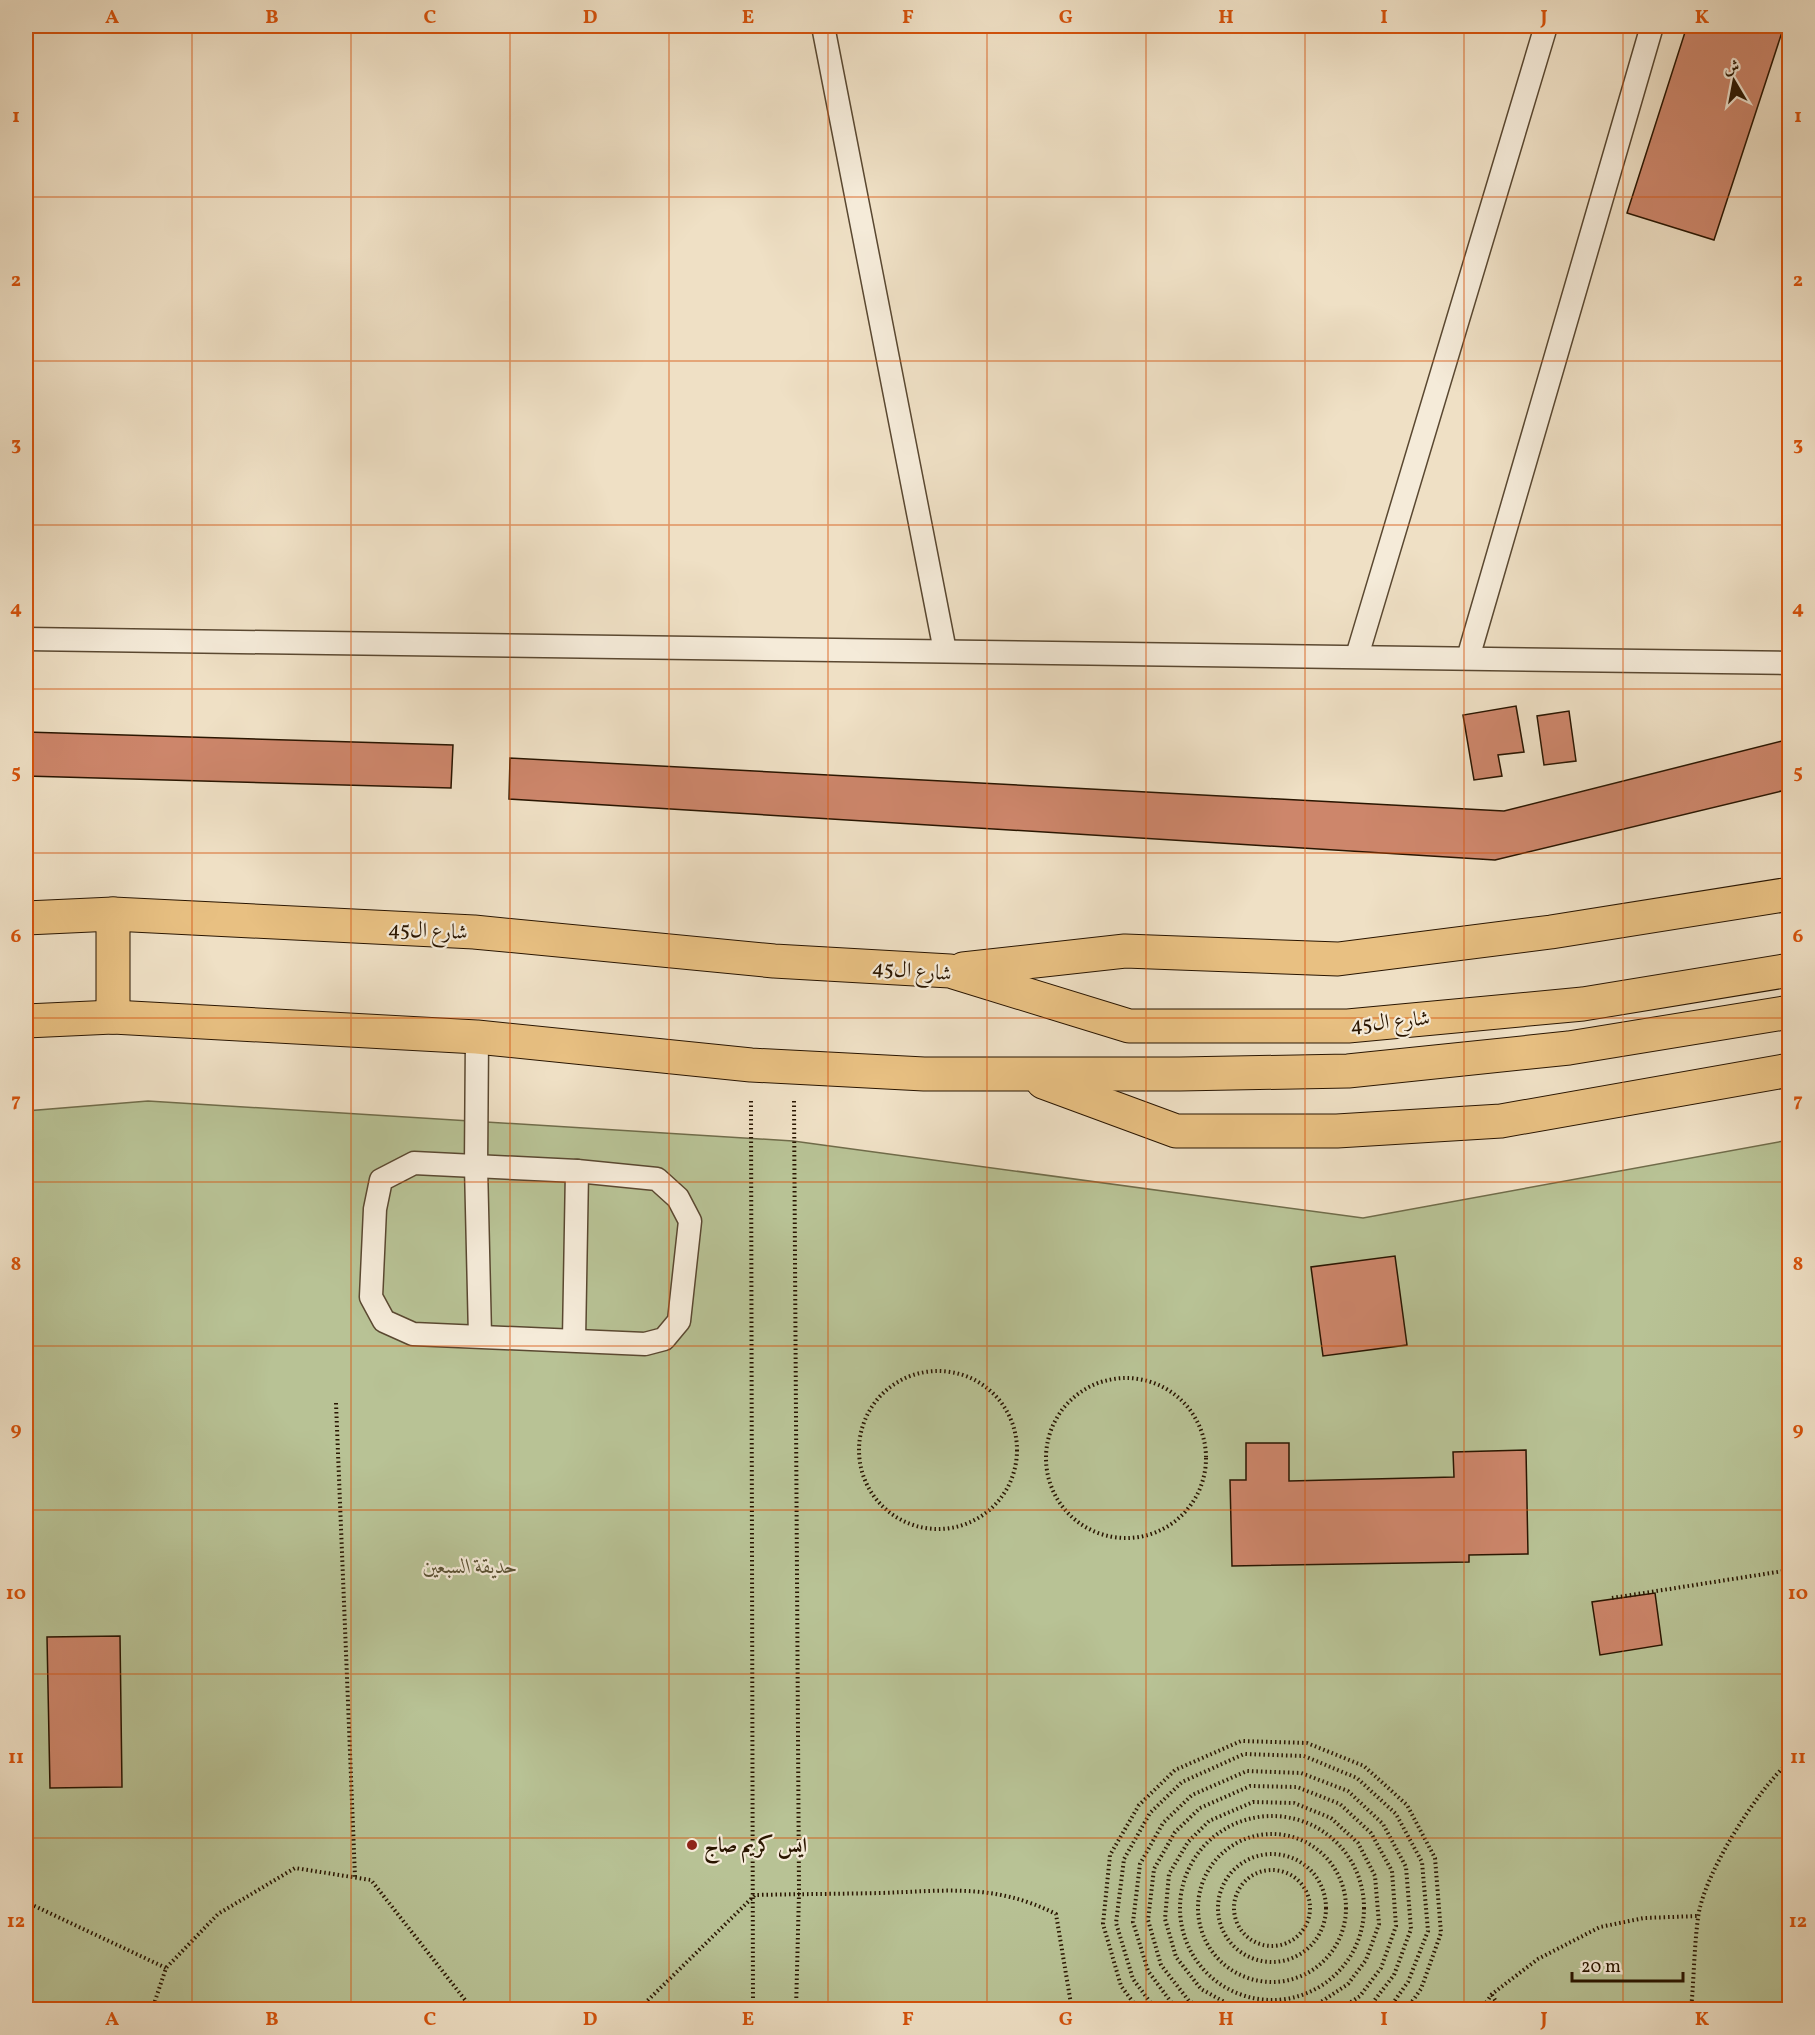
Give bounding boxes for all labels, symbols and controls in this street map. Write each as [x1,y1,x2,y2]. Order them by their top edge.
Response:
text: A [105,4,119,32]
text: B [265,4,279,32]
text: C [424,4,437,32]
text: D [583,4,597,32]
text: E [742,4,754,32]
text: F [902,4,914,32]
text: G [1059,4,1073,32]
text: H [1218,4,1234,32]
text: I [1380,4,1388,32]
text: J [1539,4,1548,32]
text: K [1695,4,1710,32]
north arrow [1704,51,1764,111]
text: ش [1722,56,1741,80]
text: 1 [12,103,20,131]
text: 1 [1794,103,1802,131]
text: 2 [11,267,21,295]
text: 2 [1793,267,1803,295]
text: 3 [11,431,21,459]
text: 3 [1793,431,1803,459]
text: 4 [10,595,22,623]
text: 4 [1792,595,1804,623]
text: 5 [11,759,21,787]
text: 5 [1793,759,1803,787]
street label: شارع ال45 [387,915,469,950]
text: 6 [11,923,22,951]
text: 6 [1793,923,1804,951]
street label: شارع ال45 [871,954,953,991]
street label: شارع ال45 [1349,1005,1431,1042]
text: 7 [11,1087,21,1115]
text: 7 [1793,1087,1803,1115]
text: 8 [11,1251,21,1279]
text: 8 [1793,1251,1803,1279]
text: 9 [10,1416,22,1444]
text: 9 [1792,1416,1804,1444]
park label: حديقة السبعين [422,1553,518,1582]
text: 10 [6,1580,26,1608]
text: 10 [1788,1580,1808,1608]
text: 11 [8,1744,24,1772]
text: 11 [1790,1744,1806,1772]
place label: ايس كريم صاج [704,1832,807,1864]
marker: ايس كريم صاج [685,1838,699,1852]
text: 12 [7,1908,25,1936]
text: 12 [1789,1908,1807,1936]
scale bar [1572,1945,1683,1983]
text: 20 m [1581,1955,1621,1980]
text: A [105,2006,119,2034]
text: B [265,2006,279,2034]
text: C [424,2006,437,2034]
text: D [583,2006,597,2034]
text: E [742,2006,754,2034]
text: F [902,2006,914,2034]
text: G [1059,2006,1073,2034]
text: H [1218,2006,1234,2034]
text: I [1380,2006,1388,2034]
text: J [1539,2006,1548,2034]
text: K [1695,2006,1710,2034]

